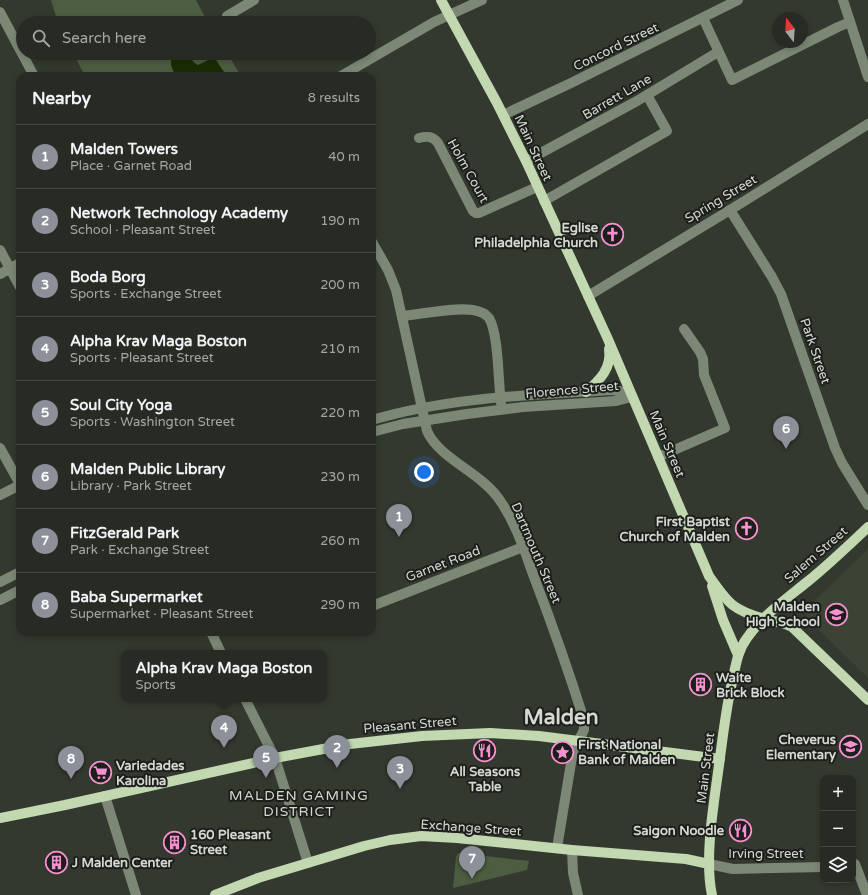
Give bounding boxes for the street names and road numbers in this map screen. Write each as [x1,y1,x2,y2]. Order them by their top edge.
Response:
street label: Concord Street [571,19,661,75]
street label: Barrett Lane [580,71,654,123]
street label: Main Street [511,112,555,184]
street label: Holm Court [444,136,492,206]
street label: Spring Street [682,171,760,227]
street label: Park Street [796,316,834,386]
street label: Florence Street [525,378,619,402]
street label: Main Street [646,408,688,480]
street label: Dartmouth Street [508,500,564,606]
street label: Salem Street [781,523,851,587]
street label: Garnet Road [404,542,482,586]
street label: Pleasant Street [363,713,457,737]
street label: Main Street [694,731,718,804]
street label: Exchange Street [420,816,522,840]
street label: Irving Street [728,846,804,862]

